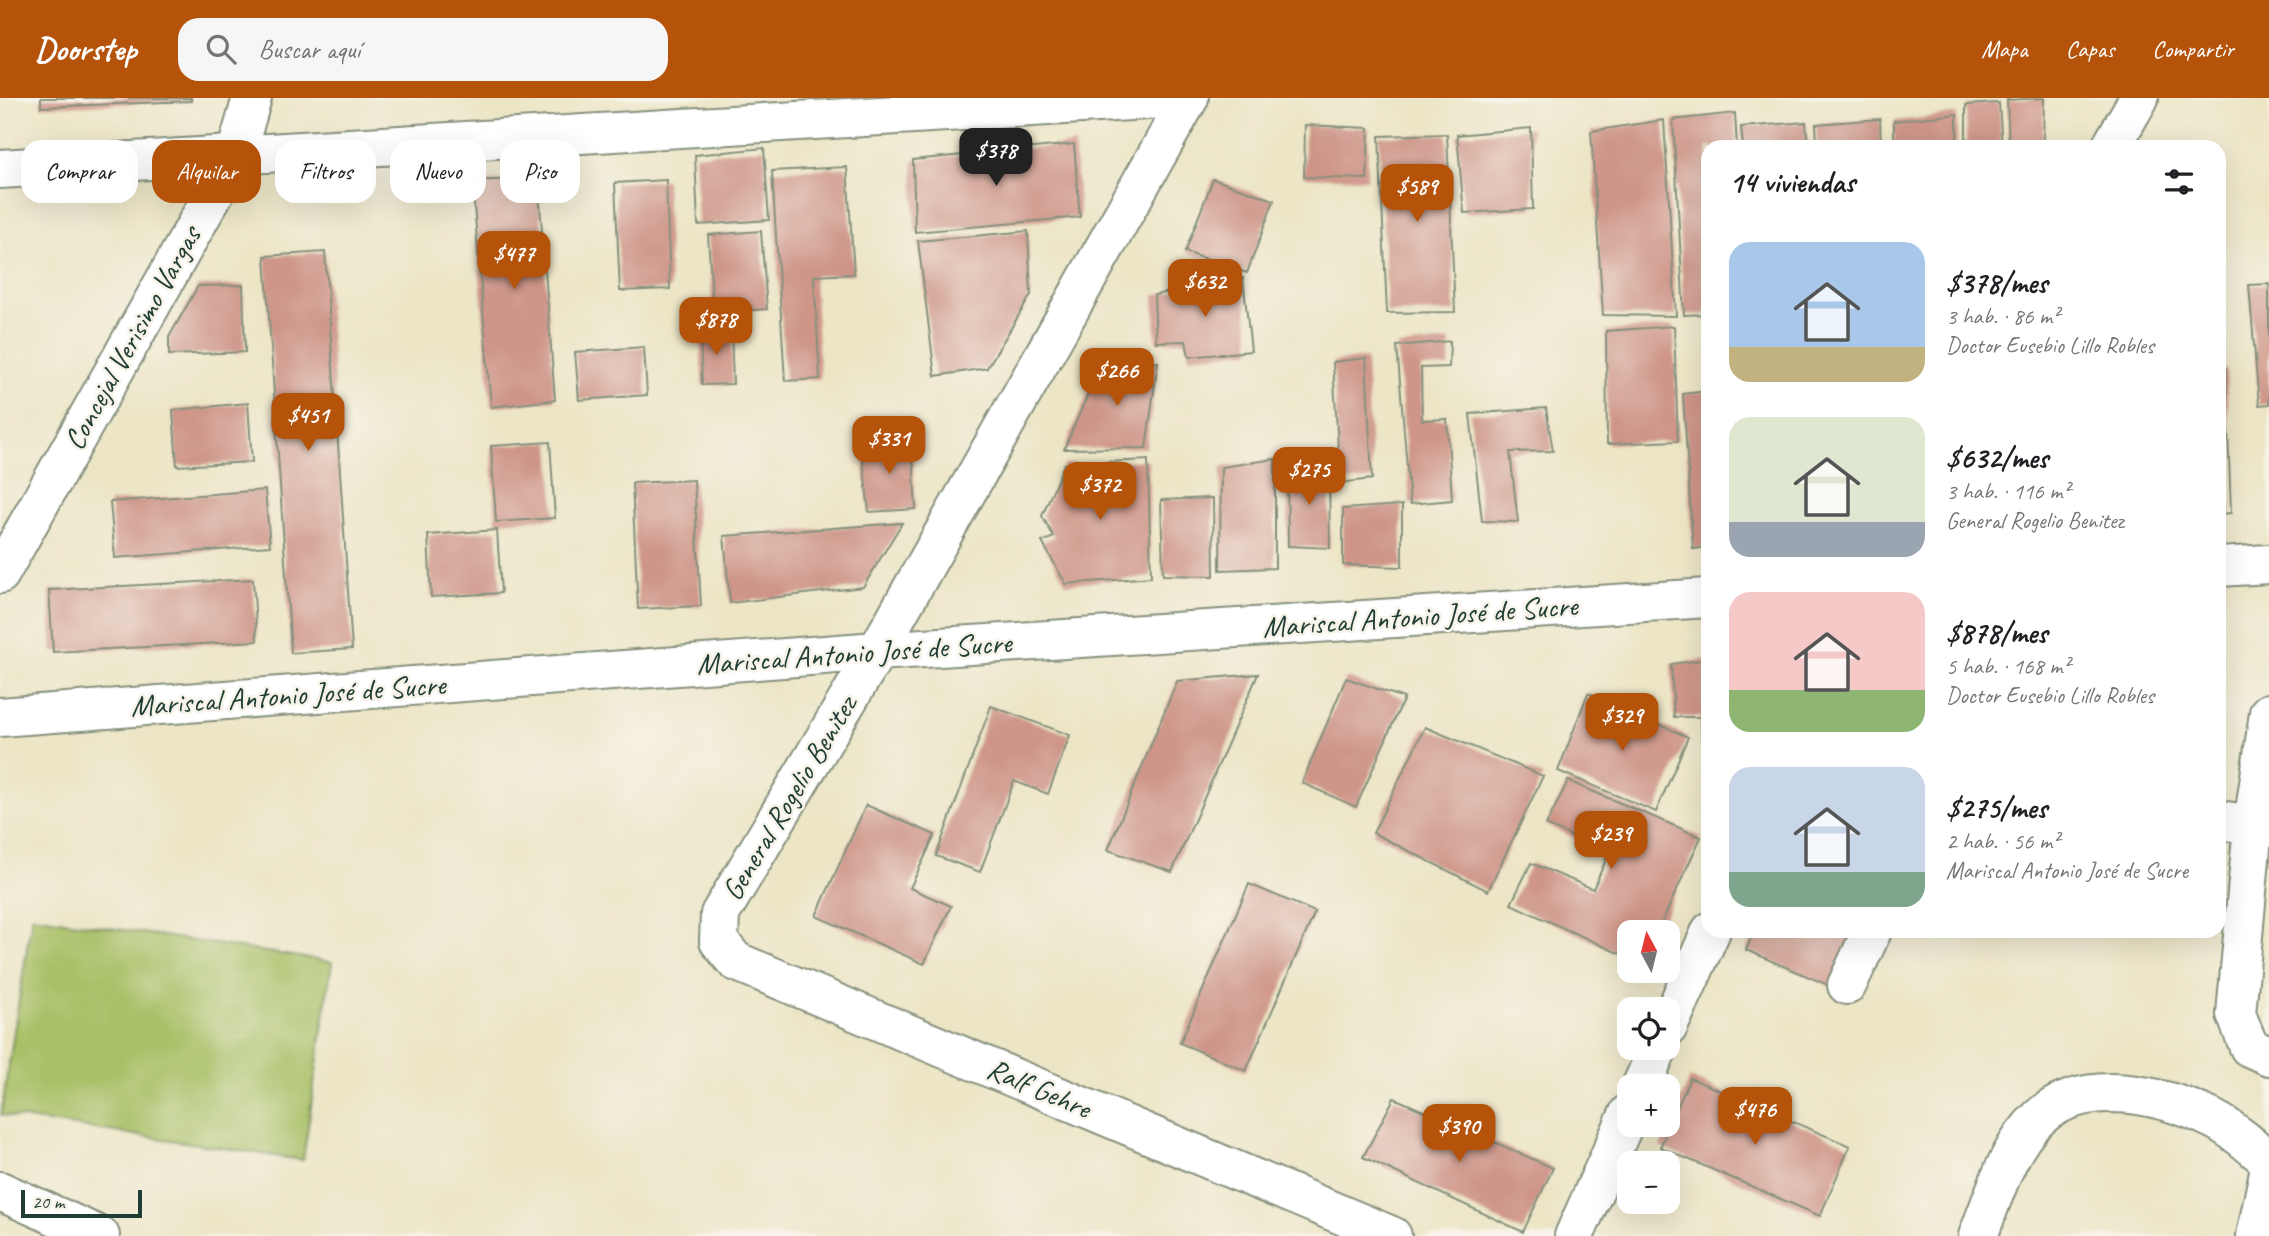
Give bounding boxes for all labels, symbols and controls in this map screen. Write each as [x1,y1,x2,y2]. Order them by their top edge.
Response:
search box [178,18,668,81]
text: Doorstep [35,28,136,70]
icon: search [202,30,240,68]
text: Buscar aquí [258,33,360,66]
text: Mapa [1981,34,2028,64]
text: Capas [2066,34,2114,64]
text: Compartir [2152,34,2234,64]
pin: $378 [955,129,1037,188]
text: $378 [975,136,1017,165]
chip: Comprar [21,140,138,203]
chip: Alquilar [152,140,261,203]
chip: Filtros [275,140,376,203]
chip: Nuevo [390,140,486,203]
chip: Piso [500,140,580,203]
text: 14 viviendas [1729,163,1855,201]
icon: filters [2160,163,2198,201]
pin: $589 [1376,164,1458,224]
text: $589 [1397,172,1437,201]
street label: Concejal Verisimo Vargas [55,217,210,456]
pin: $477 [473,232,555,291]
text: $477 [493,239,535,268]
pin: $632 [1164,260,1246,319]
text: $378/mes [1946,264,2047,302]
text: $632 [1184,267,1226,296]
icon: home [1785,270,1869,354]
pin: $878 [675,298,757,357]
text: 3 hab. · 86 m² [1946,302,2059,331]
text: $878 [695,305,737,334]
text: Doctor Eusebio Lillo Robles [1946,331,2154,360]
pin: $266 [1076,348,1158,408]
text: $266 [1096,356,1138,385]
pin: $451 [267,394,349,453]
text: $451 [287,401,329,430]
pin: $331 [848,416,930,476]
text: $331 [868,424,910,453]
text: $632/mes [1946,439,2048,477]
icon: home [1785,445,1869,529]
pin: $275 [1268,448,1350,507]
text: $275 [1289,455,1329,484]
pin: $372 [1059,462,1141,522]
text: $372 [1079,470,1121,499]
text: 3 hab. · 116 m² [1946,477,2070,506]
text: General Rogelio Benitez [1946,506,2124,535]
street label: Mariscal Antonio José de Sucre [1261,586,1581,646]
text: $878/mes [1946,614,2047,652]
icon: home [1785,620,1869,704]
street label: Mariscal Antonio José de Sucre [695,623,1015,683]
text: 5 hab. · 168 m² [1946,652,2070,681]
street label: Mariscal Antonio José de Sucre [129,665,449,725]
text: Doctor Eusebio Lillo Robles [1946,681,2154,710]
street label: General Rogelio Benitez [713,687,866,907]
pin: $329 [1581,694,1663,753]
text: $329 [1601,701,1643,730]
text: $275/mes [1946,789,2047,827]
icon: home [1785,795,1869,879]
pin: $239 [1570,812,1652,871]
text: $239 [1590,819,1632,848]
text: 2 hab. · 56 m² [1946,827,2059,856]
text: Mariscal Antonio José de Sucre [1946,856,2188,885]
north arrow [1617,920,1680,984]
map controls [1617,920,1680,1214]
button: locate [1617,997,1680,1060]
street label: Ralf Gehre [981,1049,1099,1128]
button: + [1617,1074,1680,1137]
pin: $476 [1714,1088,1796,1147]
text: $476 [1734,1095,1776,1124]
pin: $390 [1418,1104,1500,1164]
text: $390 [1438,1112,1480,1141]
button: − [1617,1151,1680,1214]
scale bar [21,1187,142,1219]
text: 20 m [32,1190,64,1214]

